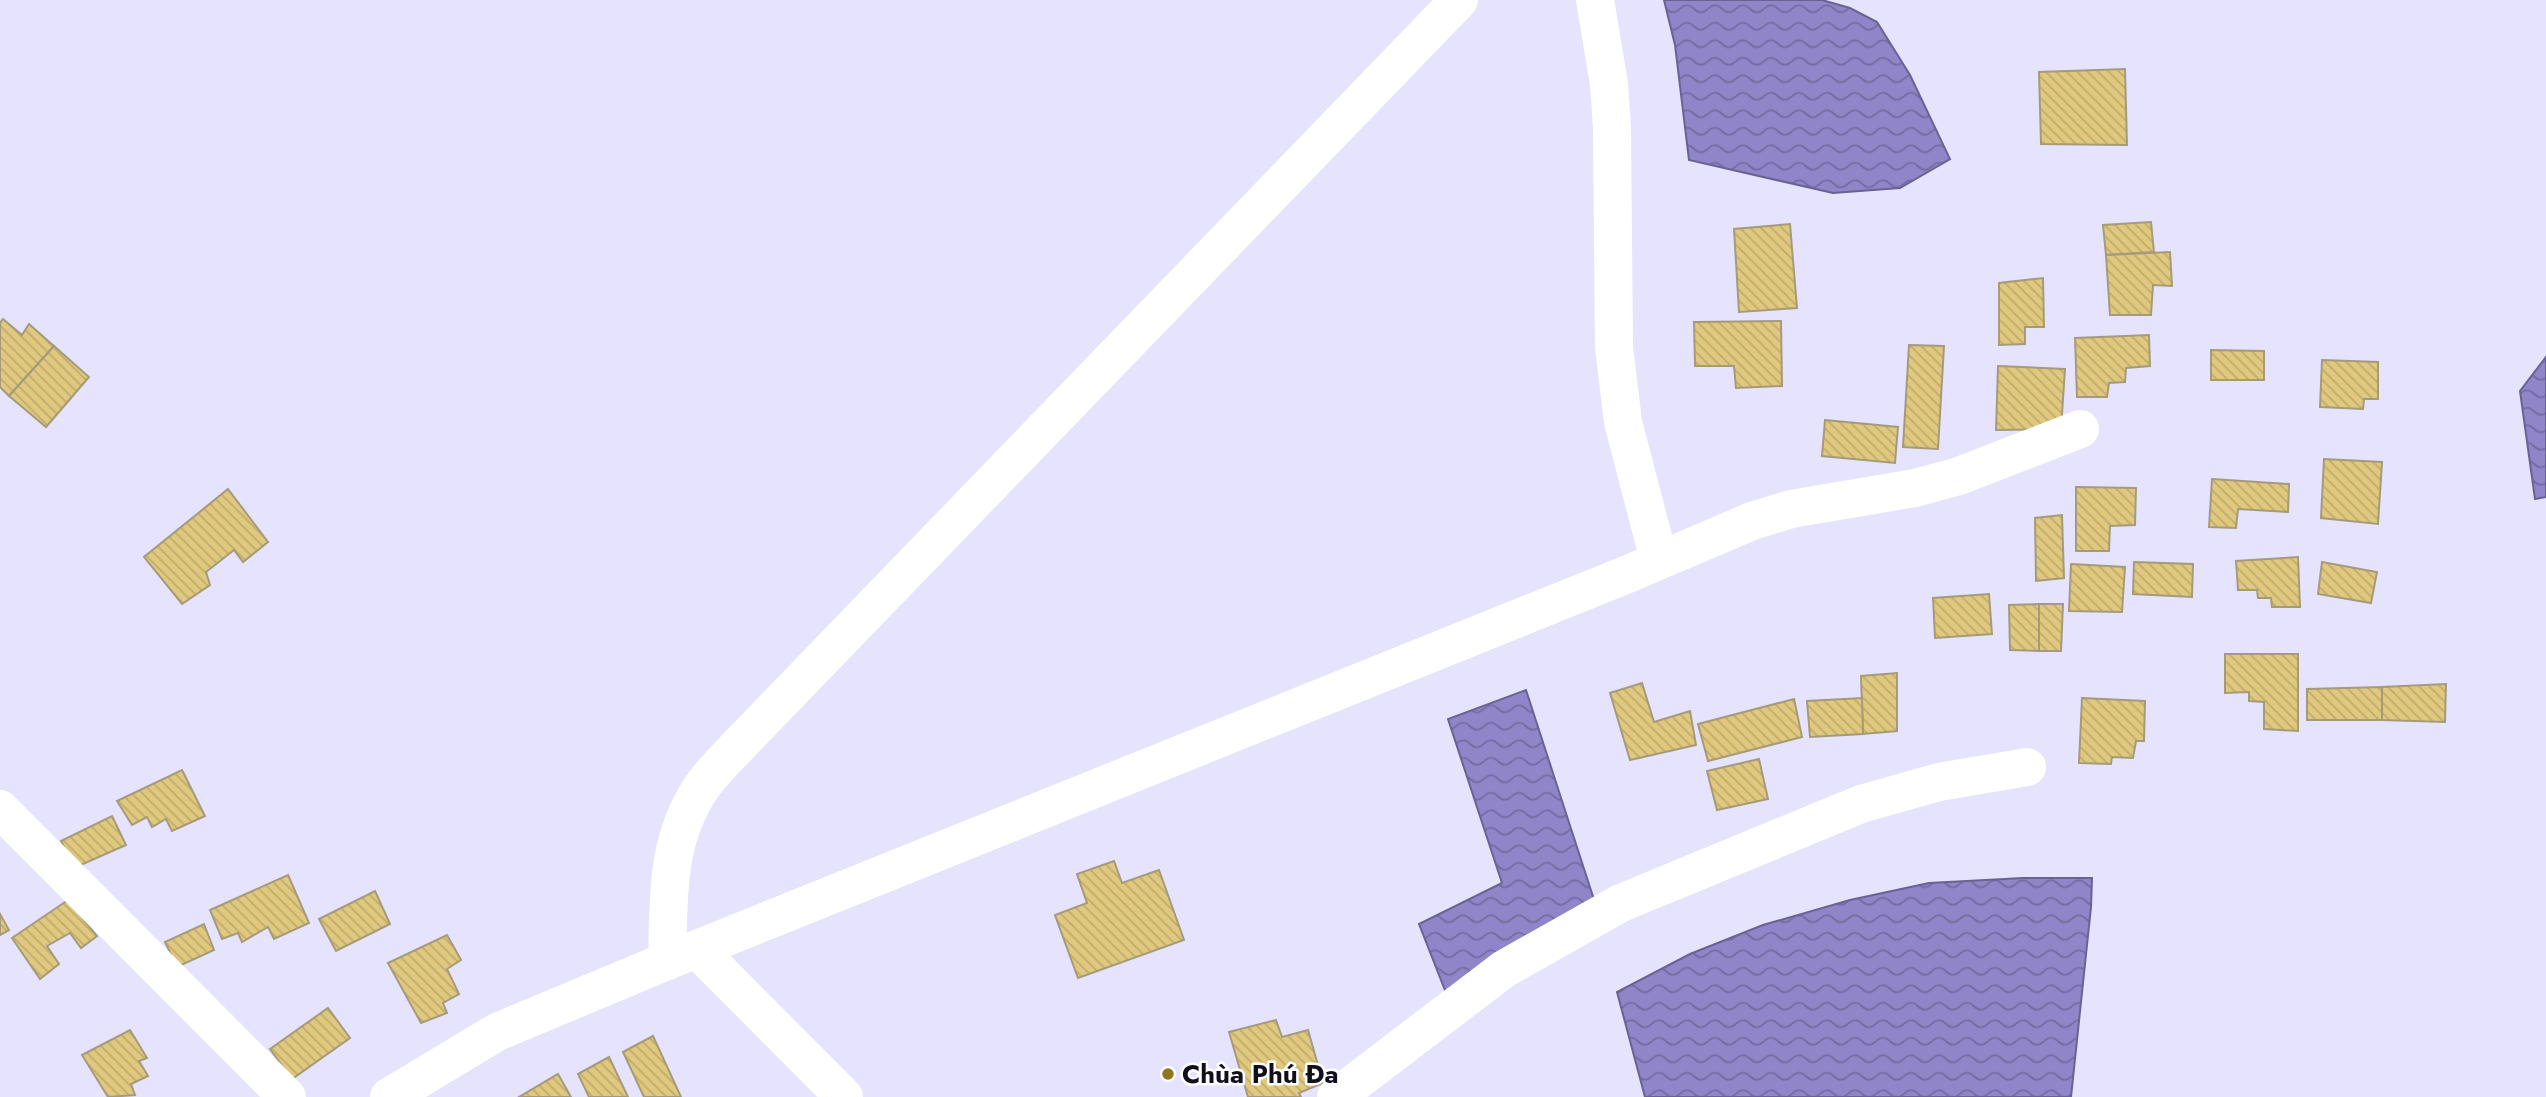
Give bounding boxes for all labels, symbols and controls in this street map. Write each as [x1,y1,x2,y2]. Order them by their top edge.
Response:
place label: Chùa Phú Đa [1182,1055,1339,1093]
marker: Chùa Phú Đa [1160,1066,1176,1082]

